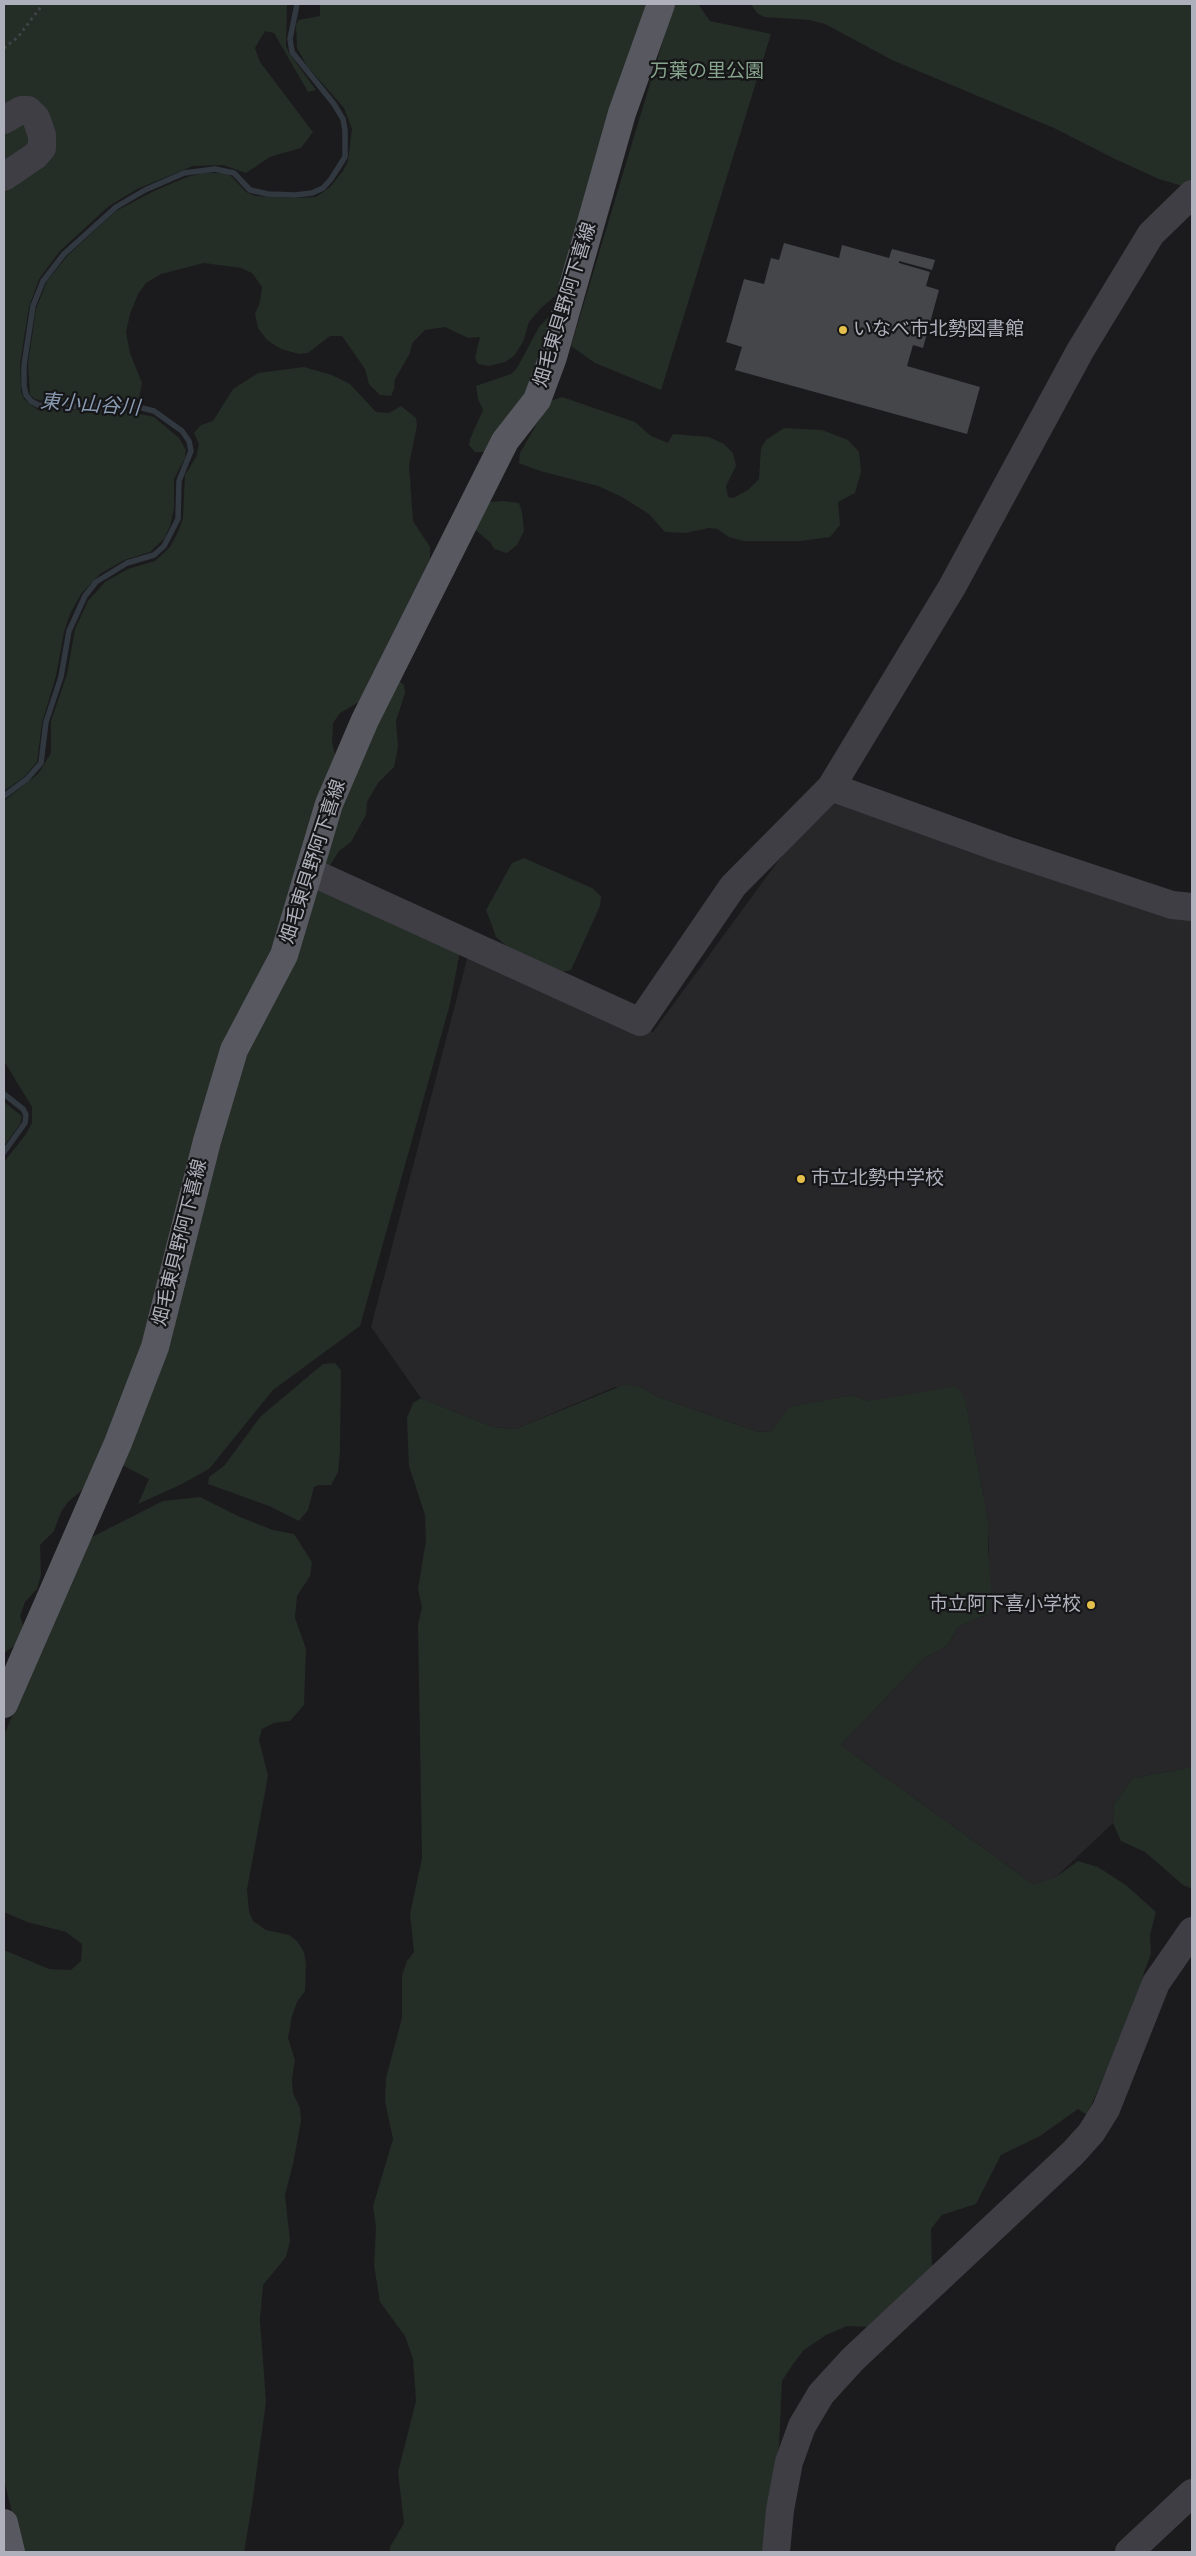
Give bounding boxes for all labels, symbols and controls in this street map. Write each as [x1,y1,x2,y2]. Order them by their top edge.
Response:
park label: 万葉の里公園 [650,61,764,83]
street label: 畑毛東貝野阿下喜線 [530,220,602,390]
place label: いなべ市北勢図書館 [853,319,1024,341]
marker: いなべ市北勢図書館 [837,324,849,336]
water label: 東小山谷川 [39,391,141,421]
street label: 畑毛東貝野阿下喜線 [277,777,351,947]
street label: 畑毛東貝野阿下喜線 [149,1157,213,1329]
place label: 市立北勢中学校 [811,1168,944,1190]
marker: 市立北勢中学校 [795,1173,807,1185]
place label: 市立阿下喜小学校 [929,1594,1081,1616]
marker: 市立阿下喜小学校 [1085,1599,1097,1611]

